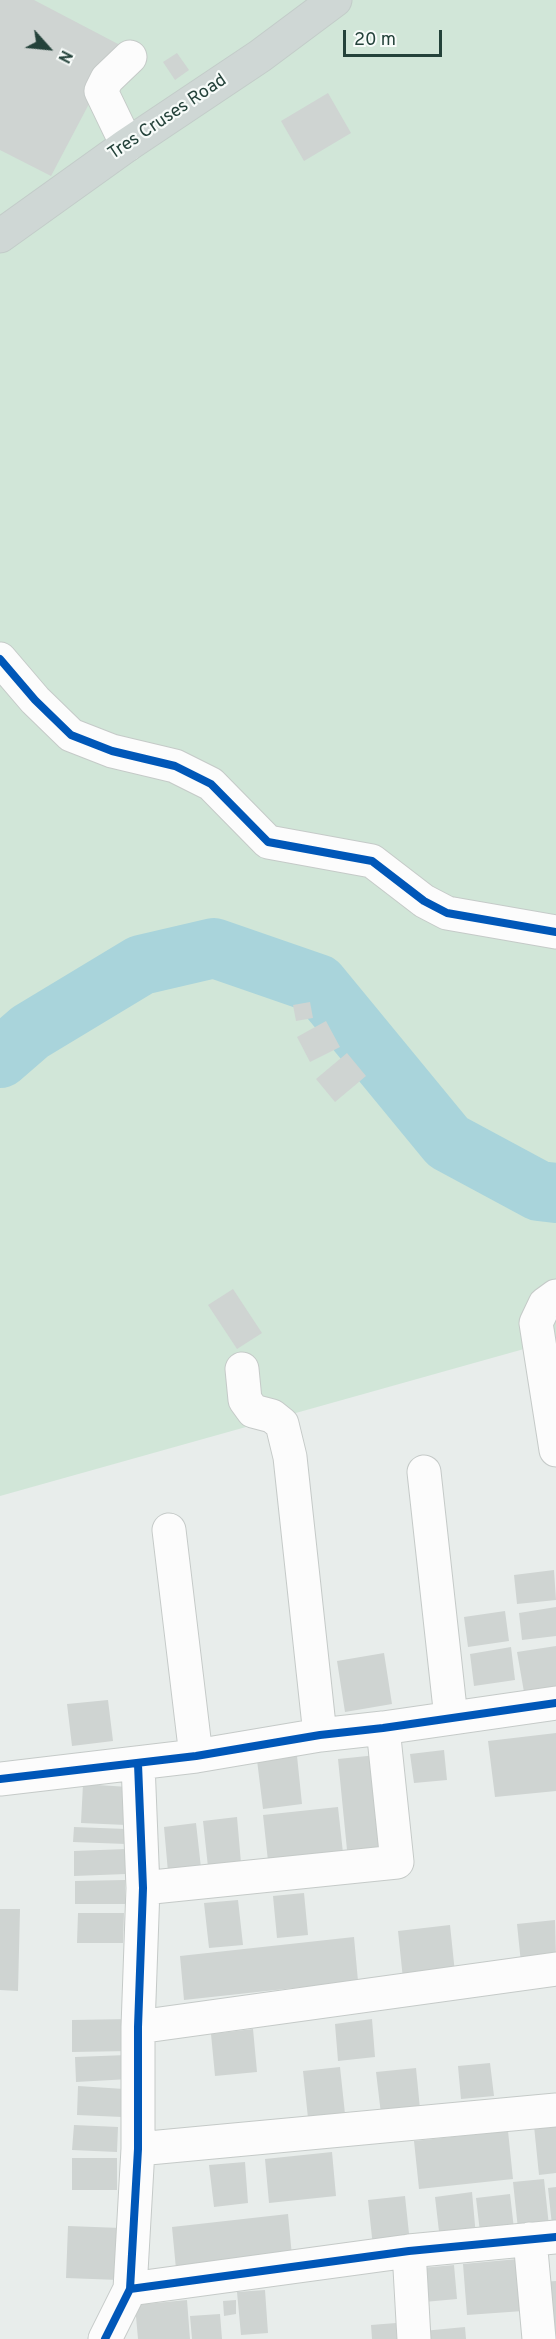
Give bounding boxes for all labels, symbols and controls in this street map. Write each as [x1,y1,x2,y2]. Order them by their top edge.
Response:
north arrow [18,18,78,78]
scale bar [346,18,445,56]
text: 20 m [354,29,396,52]
text: N [53,47,76,66]
street label: Tres Cruses Road [105,70,231,166]

